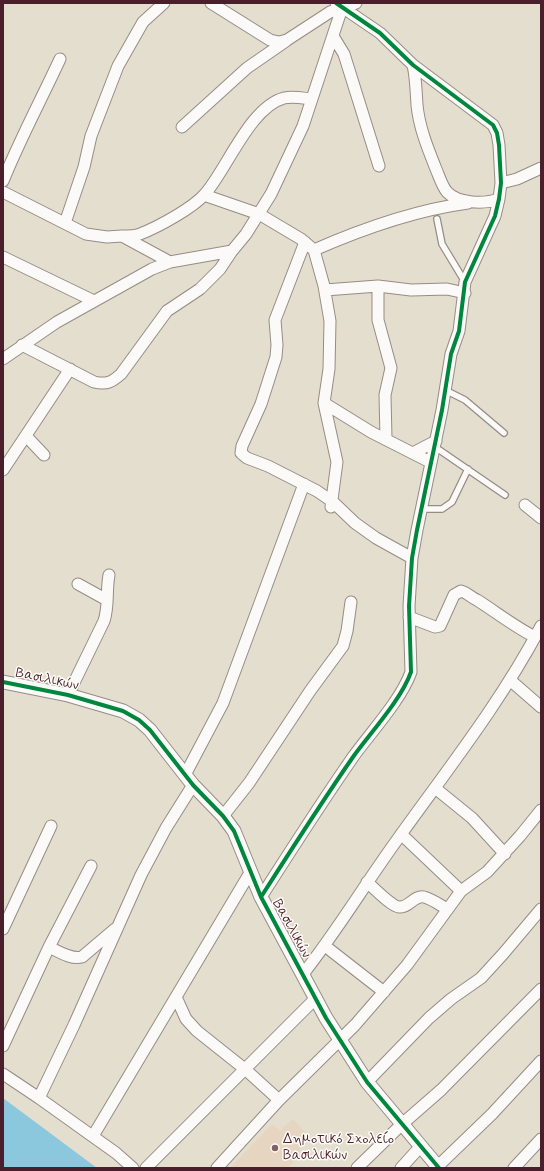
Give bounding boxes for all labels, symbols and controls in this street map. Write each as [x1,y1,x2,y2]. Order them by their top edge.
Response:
street label: Βασιλικών [14,665,80,695]
street label: Βασιλικών [268,897,314,961]
place label: Δημοτικό Σχολείο Βασιλικών [283,1132,394,1164]
marker: Δημοτικό Σχολείο Βασιλικών [270,1143,280,1153]

